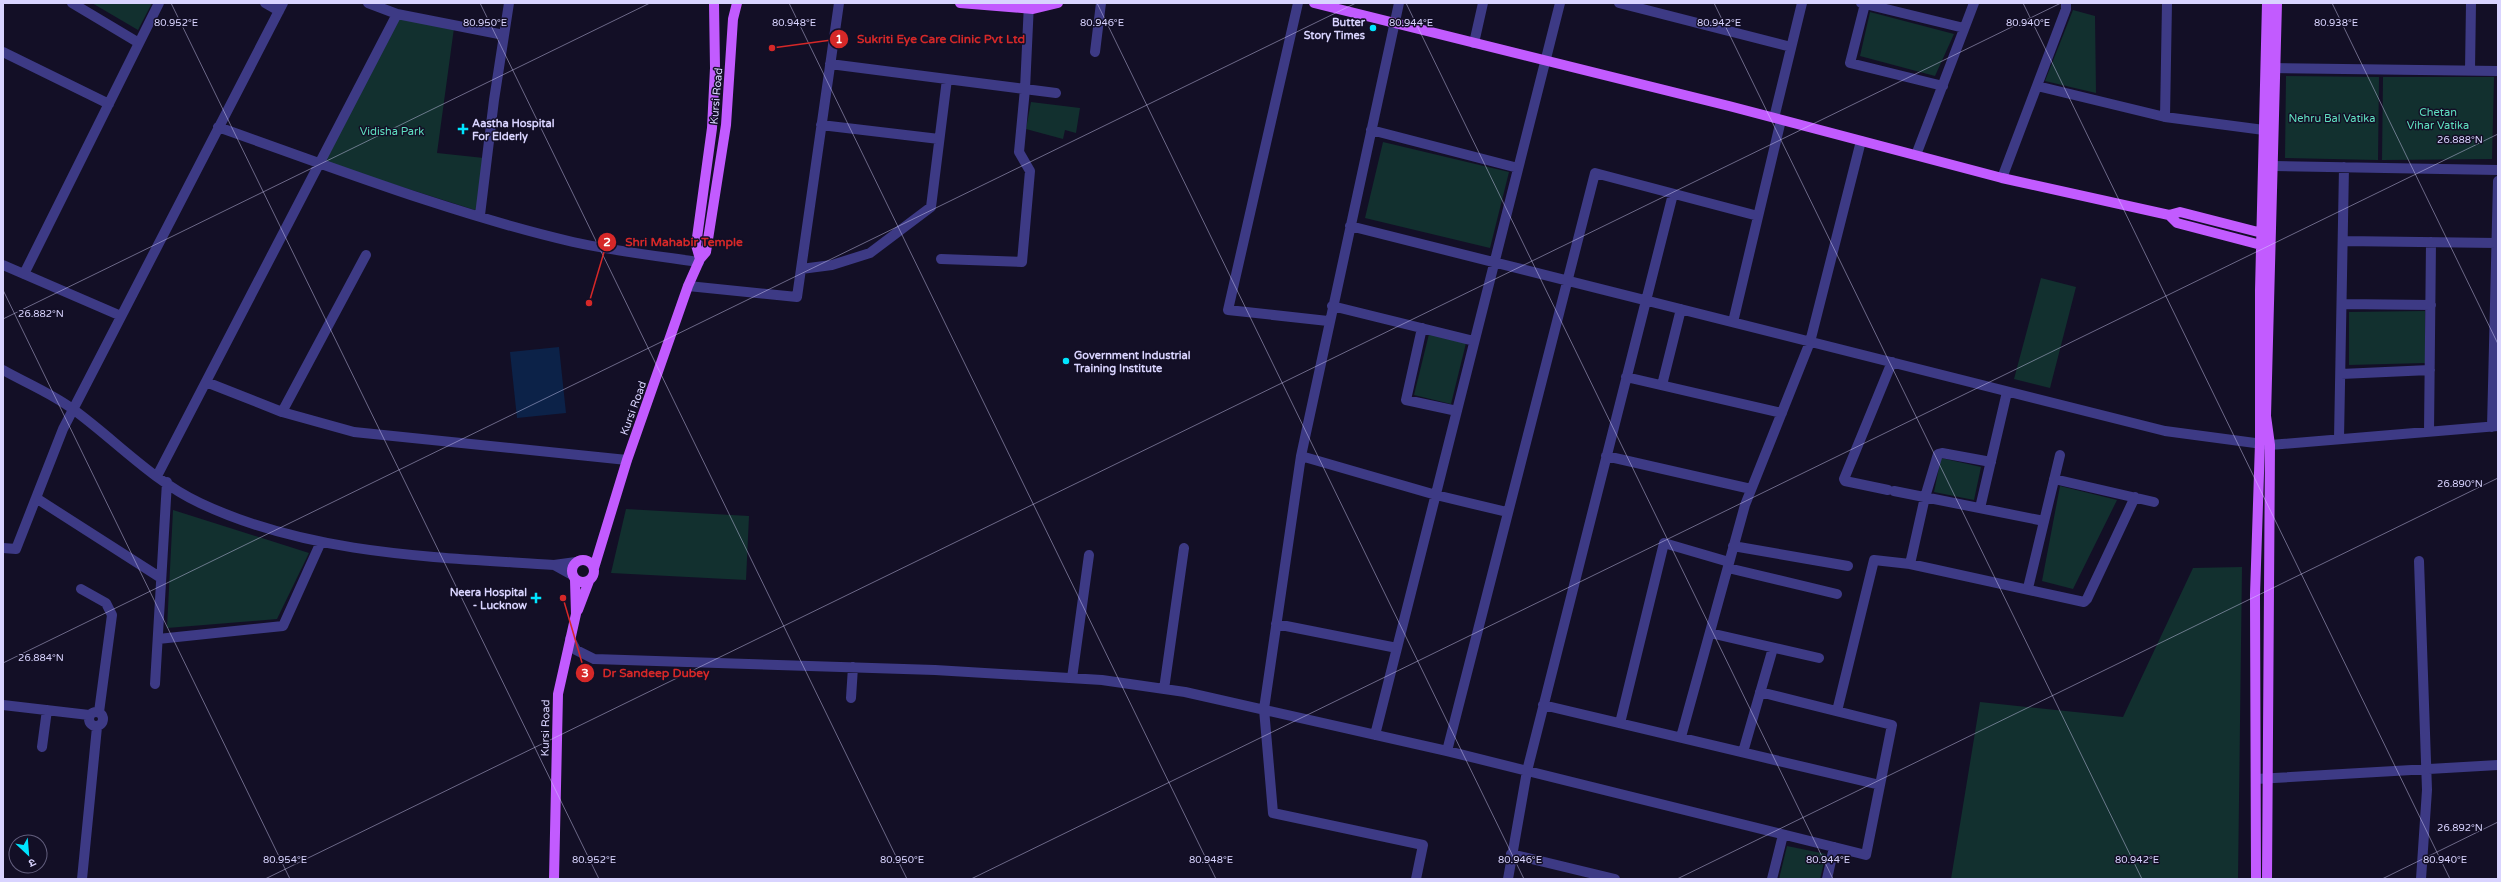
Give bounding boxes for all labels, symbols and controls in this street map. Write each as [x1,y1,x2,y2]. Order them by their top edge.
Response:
place label: Butter Story Times [1304,16,1366,43]
text: 80.952°E [154,17,198,29]
text: 80.950°E [463,17,507,29]
text: 80.948°E [772,17,816,29]
text: 80.946°E [1080,17,1124,29]
text: 80.944°E [1389,17,1433,29]
text: 80.942°E [1697,17,1741,29]
text: 80.940°E [2006,17,2050,29]
text: 80.938°E [2314,17,2358,29]
marker: Butter Story Times [1368,23,1378,33]
callout: Sukriti Eye Care Clinic Pvt Ltd [829,27,1033,51]
text: 1 [835,32,843,46]
text: Sukriti Eye Care Clinic Pvt Ltd [857,32,1025,47]
street label: Kursi Road [708,67,725,125]
park label: Chetan Vihar Vatika [2407,106,2469,132]
park label: Nehru Bal Vatika [2289,112,2375,125]
place label: Aastha Hospital For Elderly [472,117,555,144]
marker: Aastha Hospital For Elderly [457,123,469,135]
park label: Vidisha Park [360,125,424,138]
text: 26.888°N [2437,134,2483,146]
callout: Shri Mahabir Temple [597,230,751,254]
text: 2 [603,235,611,249]
text: Shri Mahabir Temple [625,235,743,250]
text: 26.882°N [18,308,64,320]
place label: Government Industrial Training Institute [1073,349,1191,376]
marker: Government Industrial Training Institute [1061,356,1071,366]
street label: Kursi Road [618,379,649,437]
text: 26.890°N [2437,478,2483,490]
place label: Neera Hospital - Lucknow [450,586,527,612]
marker: Neera Hospital - Lucknow [530,592,542,604]
text: 26.884°N [18,652,64,664]
callout: Dr Sandeep Dubey [575,661,717,685]
text: 3 [581,666,589,680]
text: Dr Sandeep Dubey [603,666,710,681]
street label: Kursi Road [539,699,552,757]
text: 26.892°N [2437,822,2483,834]
north arrow [8,834,48,874]
text: 80.954°E [263,854,307,866]
text: 80.952°E [572,854,616,866]
text: 80.950°E [880,854,924,866]
text: 80.948°E [1189,854,1233,866]
text: 80.946°E [1498,854,1542,866]
text: 80.944°E [1806,854,1850,866]
text: 80.942°E [2115,854,2159,866]
text: 80.940°E [2423,854,2467,866]
text: उ [26,855,38,870]

